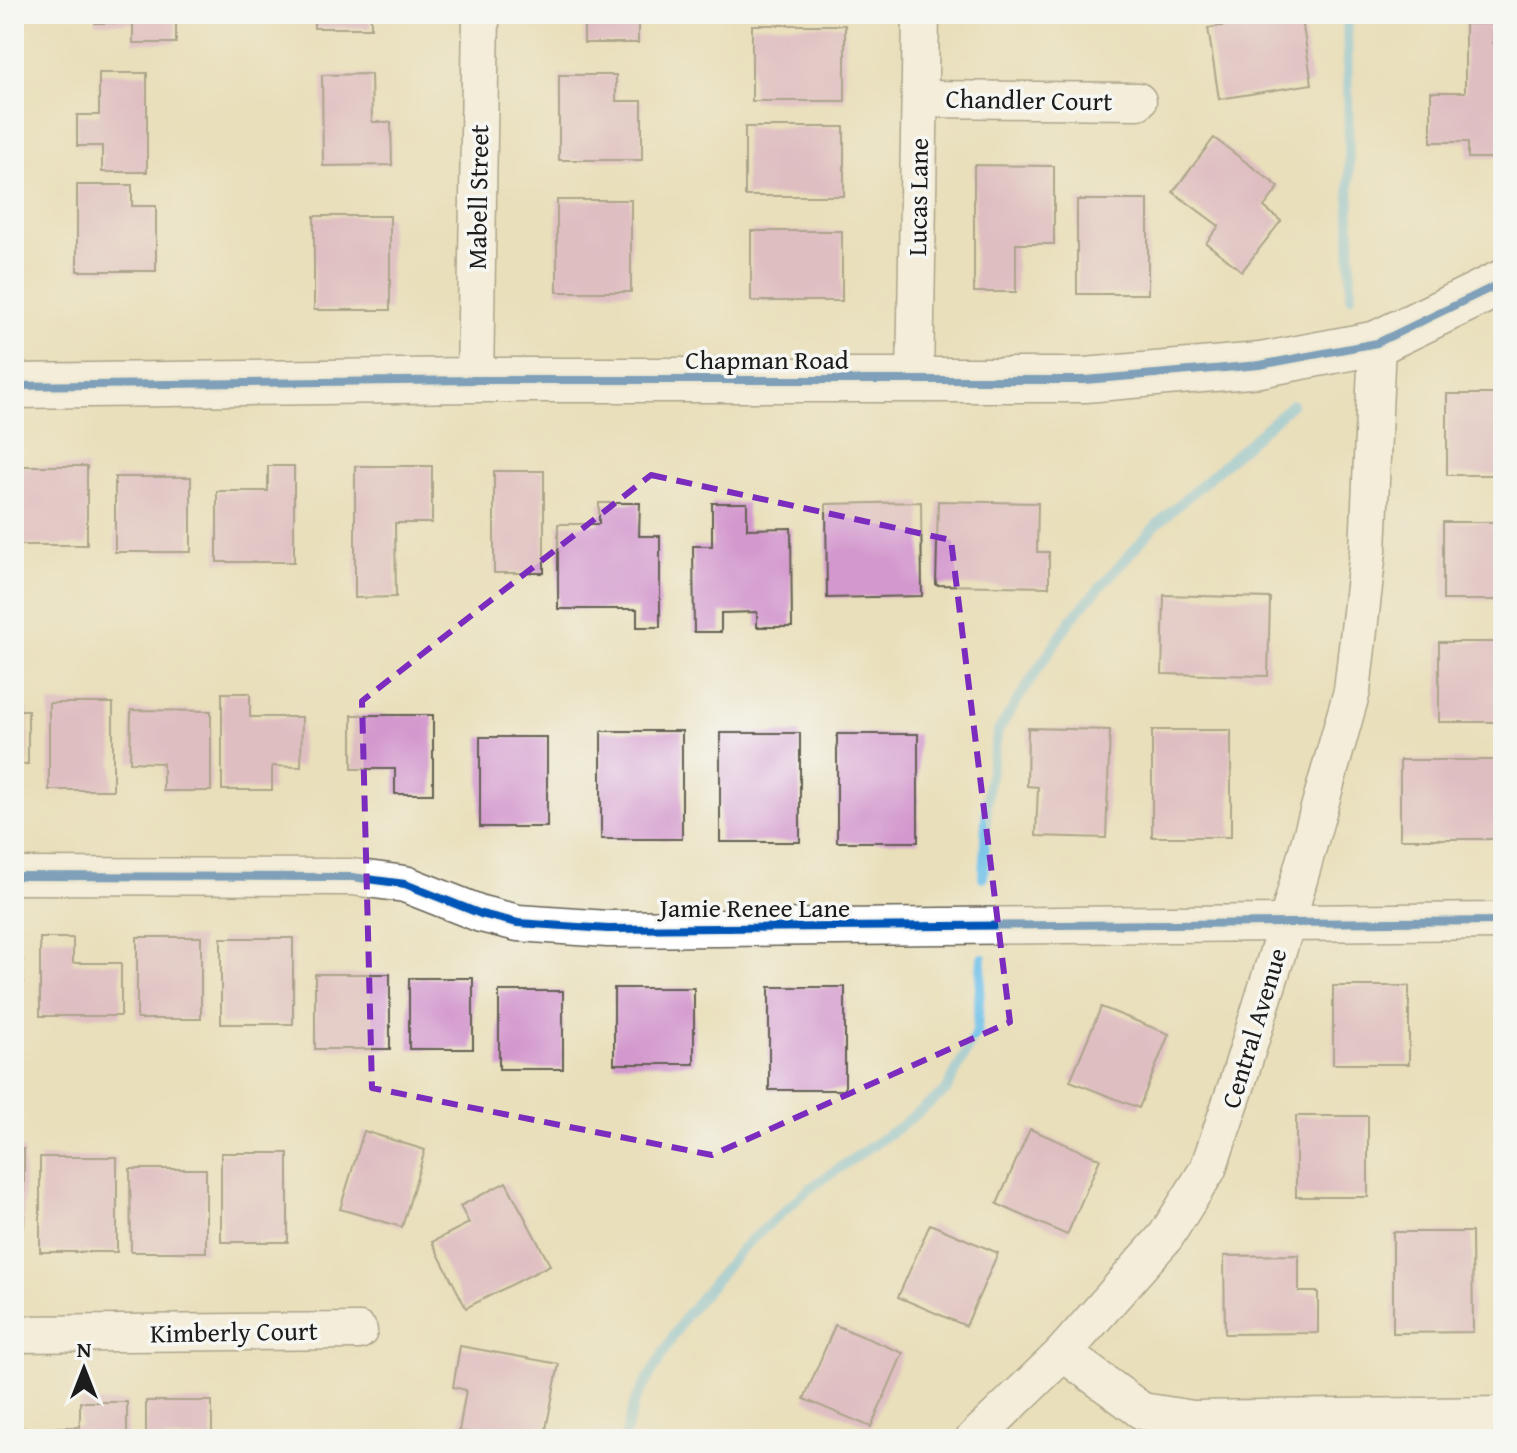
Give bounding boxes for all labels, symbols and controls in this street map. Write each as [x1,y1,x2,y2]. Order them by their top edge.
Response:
street label: Chandler Court [945,79,1113,120]
street label: Mabell Street [457,124,498,270]
street label: Lucas Lane [897,137,938,257]
street label: Chapman Road [685,340,849,379]
street label: Jamie Renee Lane [657,888,850,927]
street label: Central Avenue [1211,943,1296,1113]
street label: Kimberly Court [150,1311,318,1352]
north arrow [44,1329,124,1409]
text: N [77,1333,92,1365]

